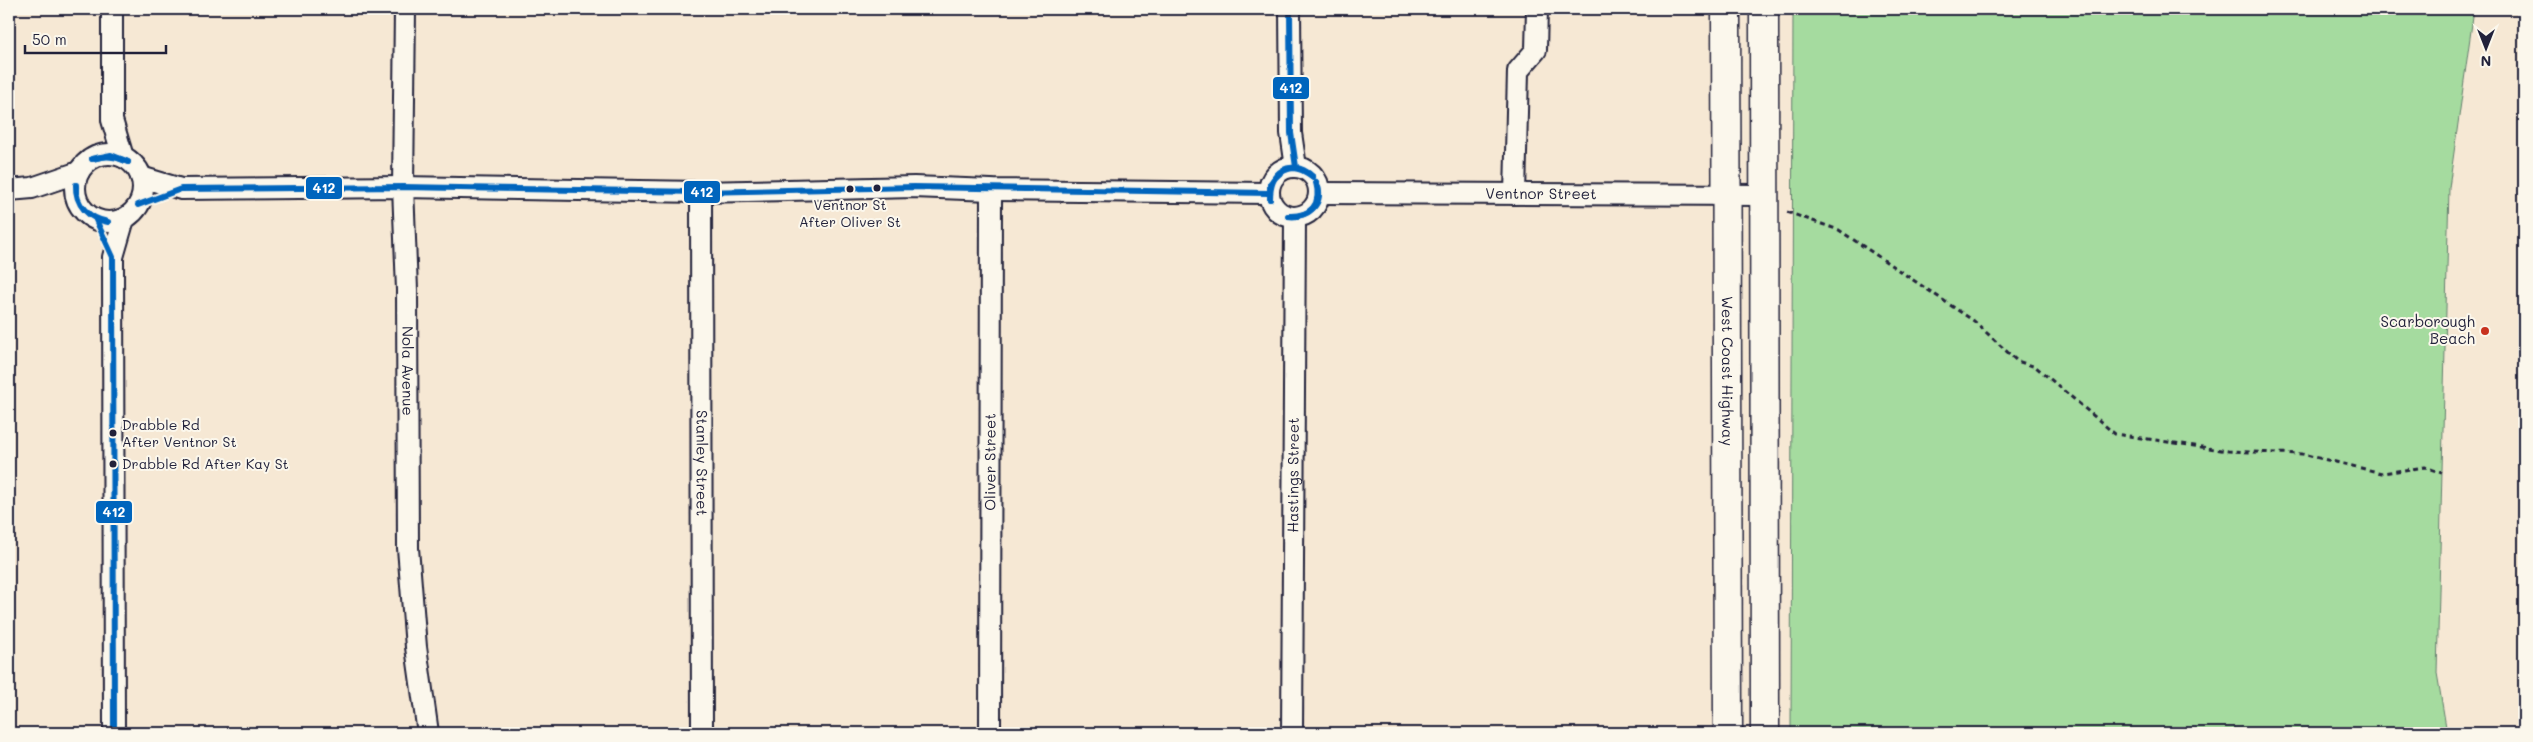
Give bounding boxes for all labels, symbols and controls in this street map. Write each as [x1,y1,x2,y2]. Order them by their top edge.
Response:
scale bar [25,22,166,54]
north arrow [2460,22,2510,72]
text: 50 m [32,29,67,49]
text: N [2481,52,2491,71]
line badge: 412 [1272,76,1310,100]
text: 412 [1280,78,1303,97]
line badge: 412 [305,176,343,200]
text: 412 [313,178,336,197]
line badge: 412 [683,180,721,204]
text: 412 [691,182,714,201]
unlabelled marker [872,183,882,193]
street label: Ventnor Street [1485,183,1597,203]
marker: Ventnor St After Oliver St [845,184,855,194]
place label: Ventnor St After Oliver St [799,195,901,231]
street label: West Coast Highway [1718,296,1738,446]
place label: Scarborough Beach [2381,311,2475,348]
marker: Scarborough Beach [2479,325,2491,337]
street label: Nola Avenue [398,326,418,416]
street label: Stanley Street [692,410,713,516]
street label: Oliver Street [979,413,1000,511]
place label: Drabble Rd After Ventnor St [122,415,237,451]
street label: Hastings Street [1282,417,1303,533]
marker: Drabble Rd After Ventnor St [108,428,118,438]
place label: Drabble Rd After Kay St [122,454,289,473]
marker: Drabble Rd After Kay St [108,459,118,469]
line badge: 412 [95,500,133,524]
text: 412 [103,502,126,521]

